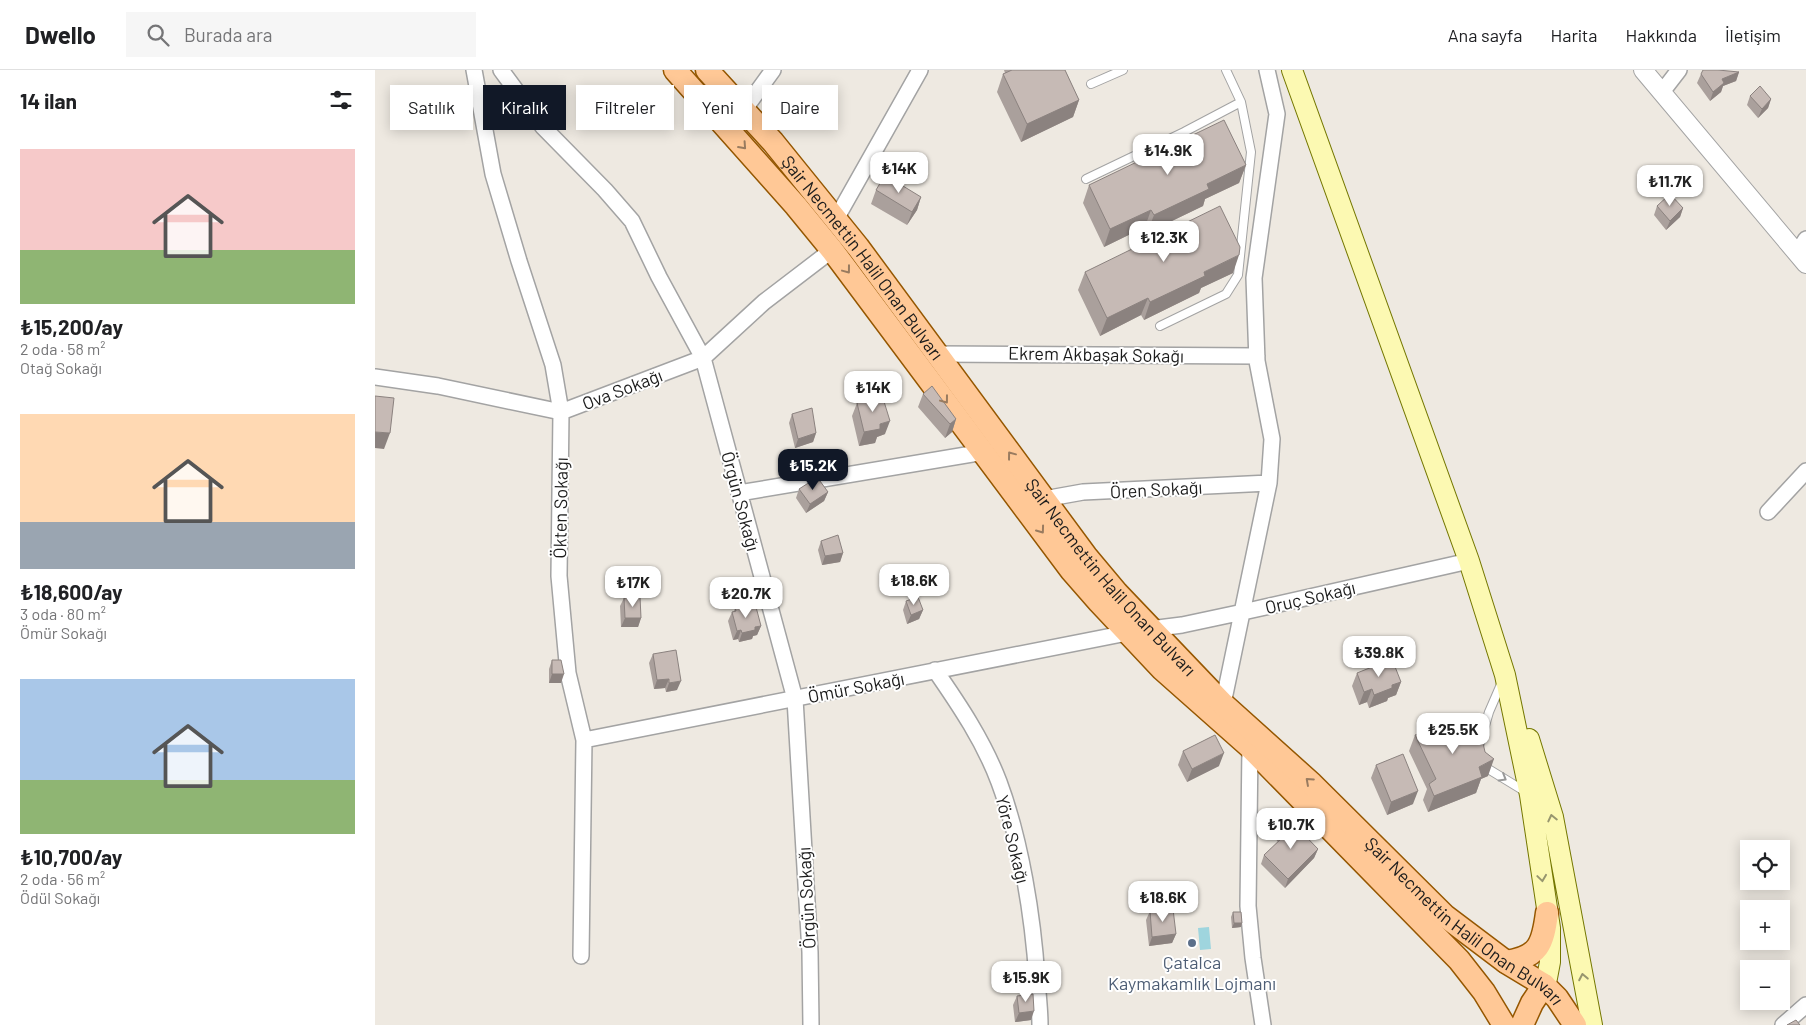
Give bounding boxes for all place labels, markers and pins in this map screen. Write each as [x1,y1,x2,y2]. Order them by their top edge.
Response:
pin: ₺14.9K [1127,134,1209,176]
pin: ₺14K [869,152,929,194]
pin: ₺11.7K [1629,164,1711,207]
pin: ₺12.3K [1123,220,1205,263]
pin: ₺14K [843,370,903,413]
pin: ₺15.2K [772,448,854,491]
pin: ₺18.6K [873,564,955,606]
pin: ₺17K [603,566,663,608]
pin: ₺20.7K [705,576,787,619]
pin: ₺39.8K [1338,636,1420,678]
pin: ₺25.5K [1412,712,1494,755]
pin: ₺10.7K [1250,808,1332,850]
pin: ₺18.6K [1122,880,1204,923]
marker: Çatalca Kaymakamlık Lojmanı [1186,937,1198,949]
place label: Çatalca Kaymakamlık Lojmanı [1108,951,1276,994]
pin: ₺15.9K [985,960,1067,1003]

